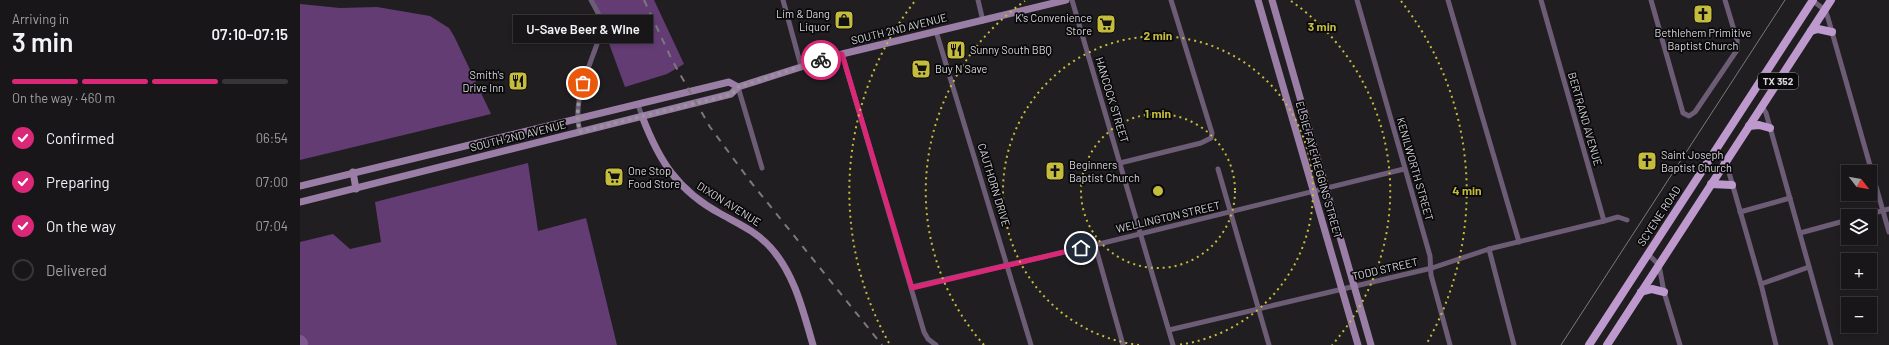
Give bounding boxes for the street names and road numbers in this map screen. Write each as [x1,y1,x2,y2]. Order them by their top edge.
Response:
street label: SOUTH 2ND AVENUE [849,10,949,47]
street label: HANCOCK STREET [1093,55,1132,144]
street label: BERTRAND AVENUE [1566,70,1605,168]
road number: TX 352 [1758,73,1798,89]
street label: ELSIE FAYE HEGGINS STREET [1294,100,1345,240]
street label: KENILWORTH STREET [1394,116,1436,222]
street label: SOUTH 2ND AVENUE [468,117,568,154]
street label: CAUTHORN DRIVE [976,142,1013,228]
street label: DIXON AVENUE [695,179,764,229]
street label: SCYENE ROAD [1634,183,1683,248]
street label: WELLINGTON STREET [1115,198,1221,235]
street label: TODD STREET [1351,255,1419,282]

